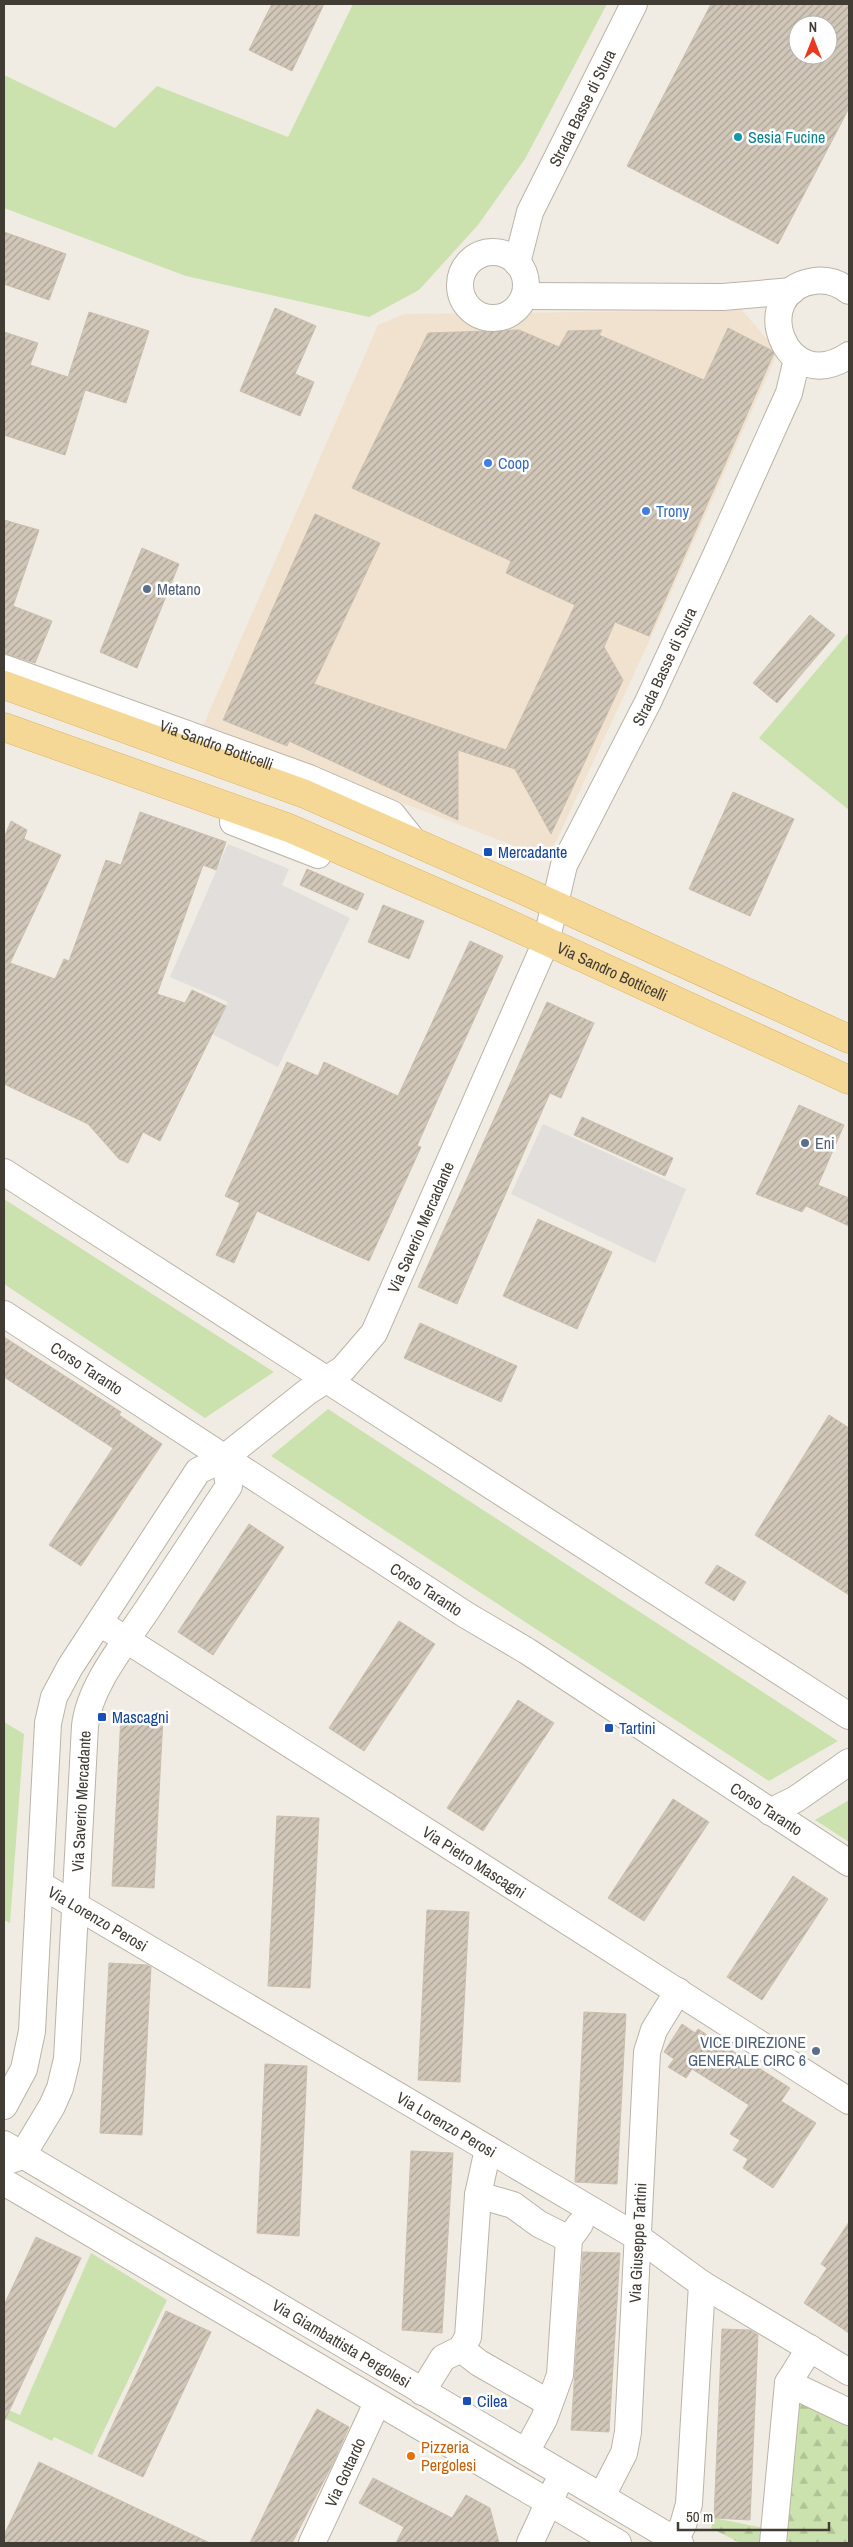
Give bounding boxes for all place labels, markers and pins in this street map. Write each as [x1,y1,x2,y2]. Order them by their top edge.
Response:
place label: Sesia Fucine [748,126,825,148]
marker: Sesia Fucine [732,131,744,143]
place label: Coop [498,452,529,474]
marker: Coop [482,457,494,469]
place label: Trony [656,500,689,522]
marker: Trony [640,505,652,517]
place label: Metano [157,578,201,600]
marker: Metano [141,583,153,595]
place label: Mercadante [498,841,567,863]
marker: Mercadante [482,846,494,858]
place label: Eni [815,1132,835,1154]
marker: Eni [799,1137,811,1149]
place label: Mascagni [112,1706,169,1728]
marker: Mascagni [96,1711,108,1723]
place label: Tartini [619,1717,656,1739]
marker: Tartini [603,1722,615,1734]
place label: VICE DIREZIONE GENERALE CIRC 6 [688,2031,806,2071]
marker: VICE DIREZIONE GENERALE CIRC 6 [810,2045,822,2057]
place label: Cilea [477,2390,508,2412]
marker: Cilea [461,2395,473,2407]
place label: Pizzeria Pergolesi [421,2436,476,2476]
marker: Pizzeria Pergolesi [405,2450,417,2462]

